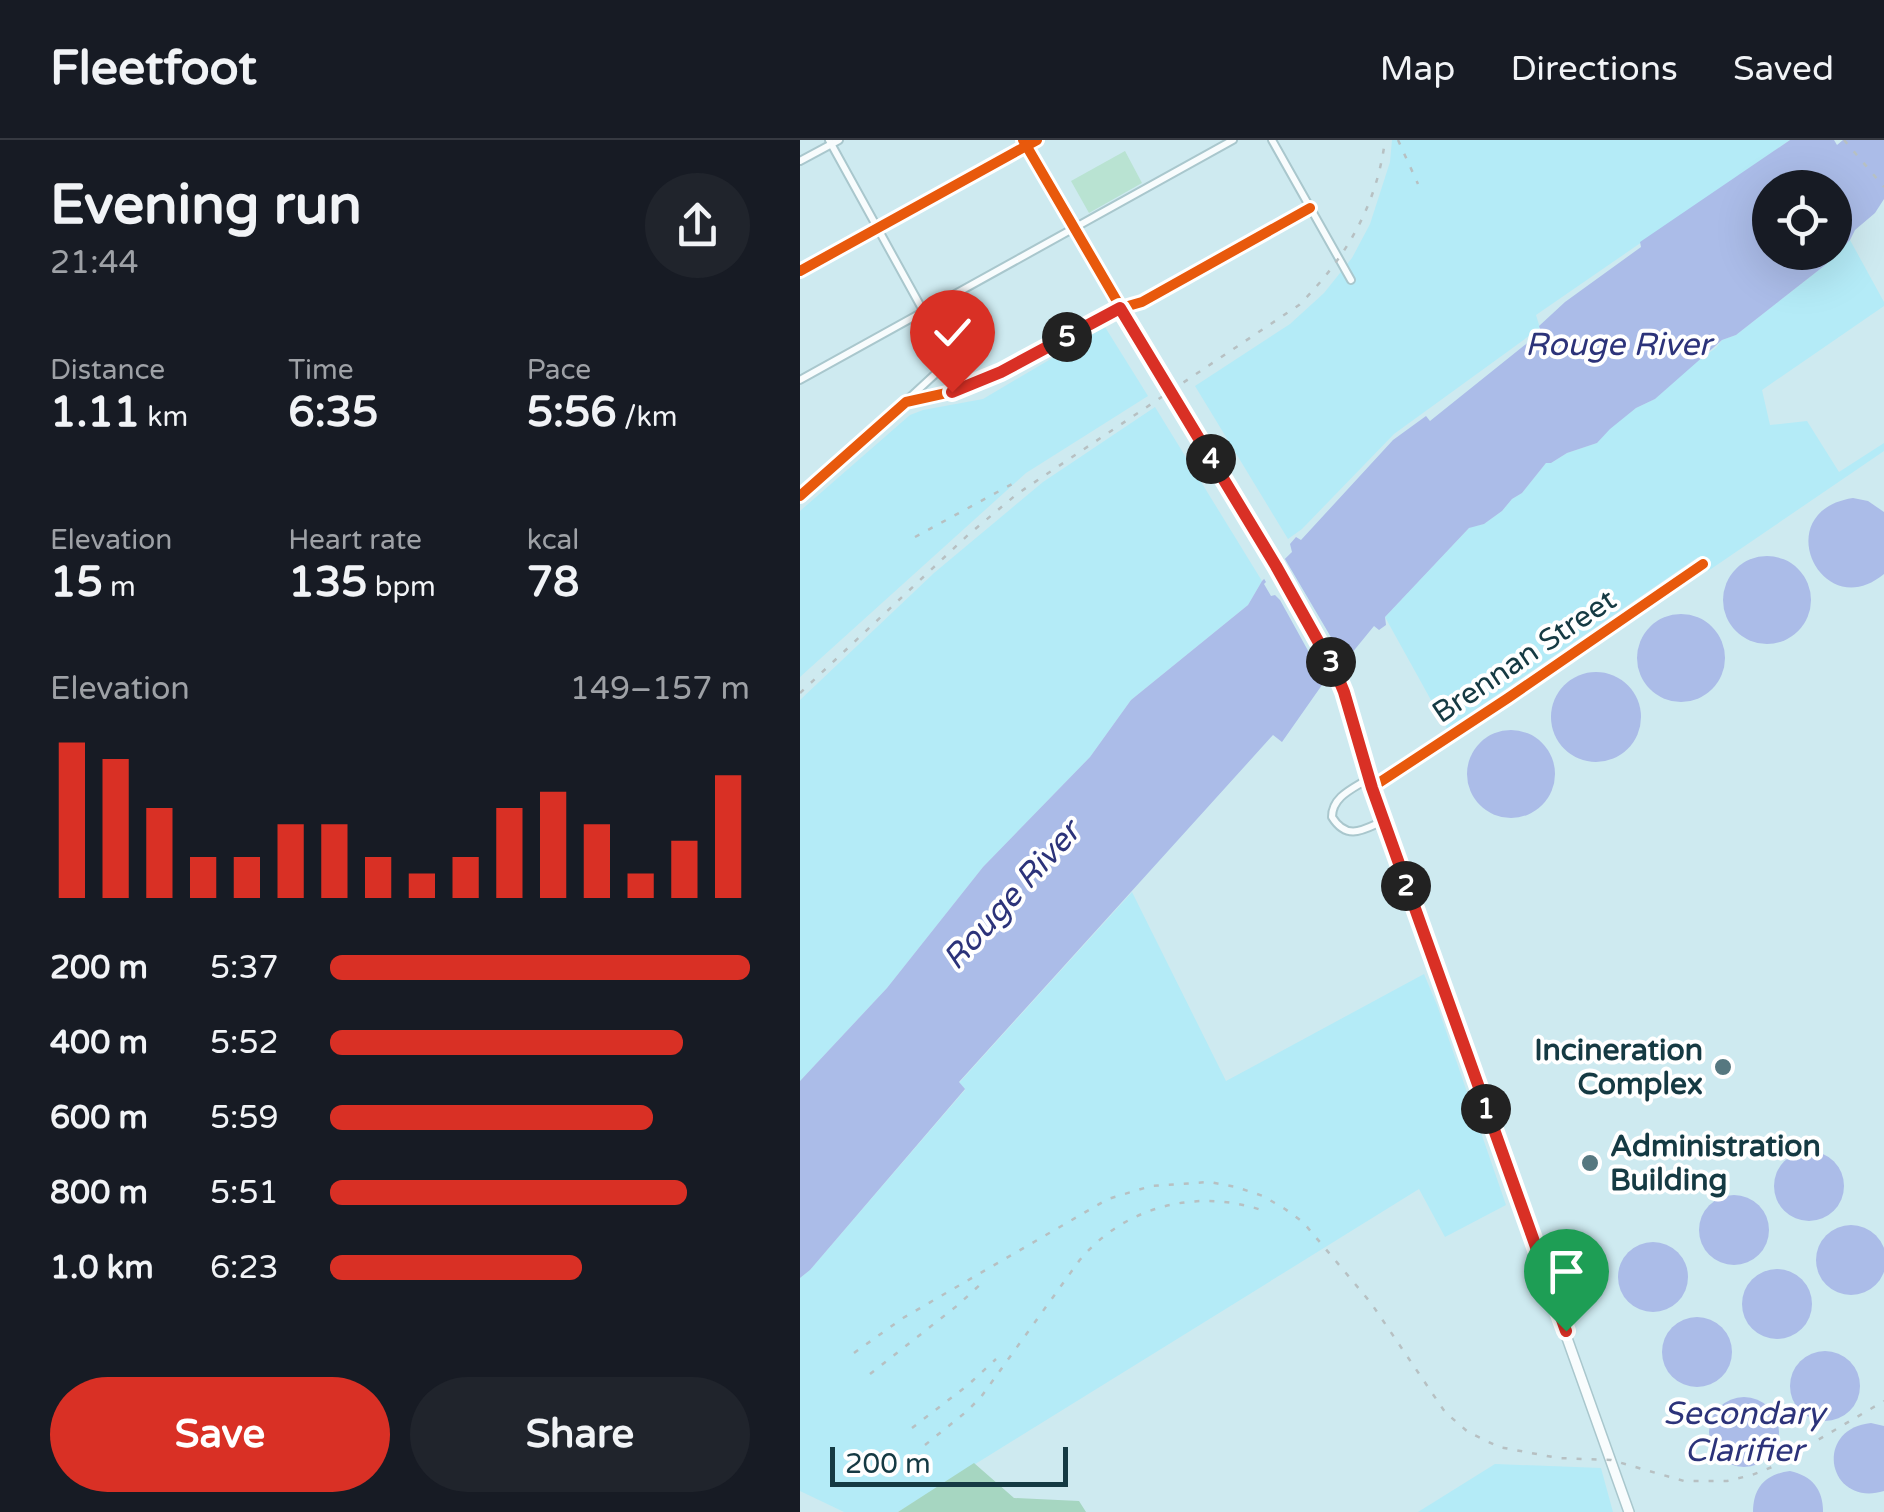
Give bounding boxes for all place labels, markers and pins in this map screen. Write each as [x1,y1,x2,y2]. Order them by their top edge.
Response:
pin [910,290,995,393]
pin: 5 [1042,312,1092,362]
pin: 4 [1186,434,1236,484]
pin: 3 [1306,637,1356,687]
pin: 2 [1381,861,1431,911]
place label: Incineration Complex [1534,1032,1703,1103]
marker: Incineration Complex [1712,1056,1734,1078]
pin: 1 [1461,1084,1511,1134]
place label: Administration Building [1610,1128,1821,1199]
marker: Administration Building [1579,1152,1601,1174]
pin [1524,1229,1609,1332]

